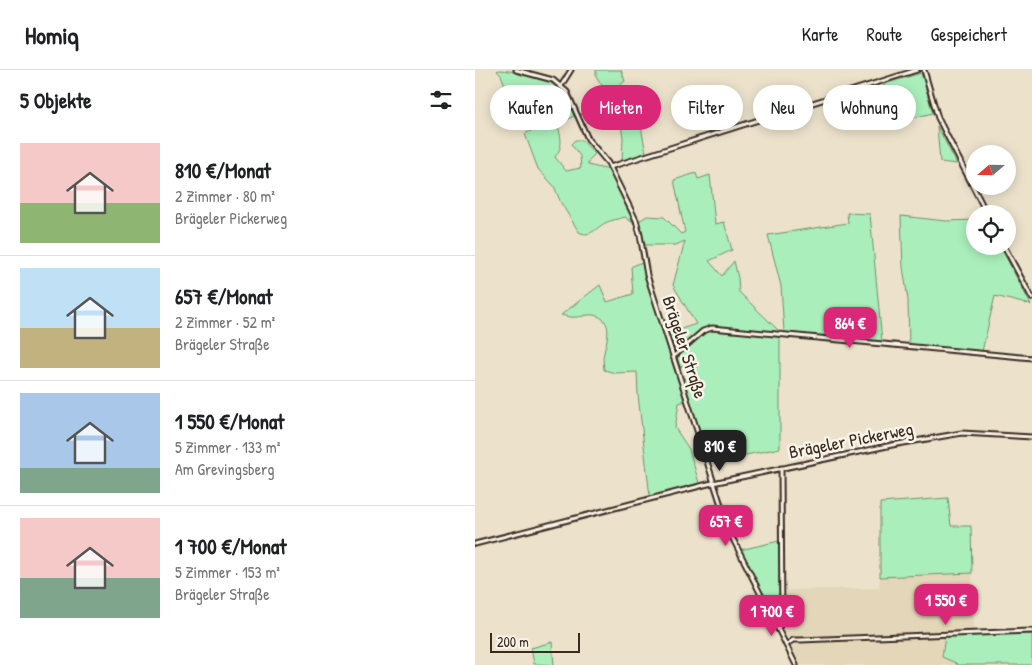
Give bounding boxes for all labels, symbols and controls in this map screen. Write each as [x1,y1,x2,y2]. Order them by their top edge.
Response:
text: Homiq [25,19,79,51]
text: Karte [802,22,839,47]
text: Route [867,22,903,47]
text: Gespeichert [931,22,1007,47]
chip: Kaufen [490,85,571,130]
chip: Mieten [581,85,661,130]
chip: Filter [671,85,743,130]
chip: Neu [753,85,813,130]
chip: Wohnung [823,85,916,130]
text: 5 Objekte [20,86,92,115]
icon: filters [427,86,455,114]
north arrow [966,145,1016,195]
map controls [966,145,1016,255]
text: 810 €/Monat [175,156,271,185]
icon: home [60,163,120,223]
text: 2 Zimmer · 80 m² [175,185,275,207]
button: locate [966,205,1016,255]
text: Brägeler Pickerweg [175,207,287,229]
text: 657 €/Monat [175,282,272,311]
icon: home [60,288,120,348]
street label: Brägeler Straße [657,293,713,401]
pin: 864 € [815,306,885,349]
text: 2 Zimmer · 52 m² [175,311,275,333]
text: 864 € [835,312,865,334]
text: Brägeler Straße [175,333,270,355]
text: 1 550 €/Monat [175,407,284,436]
icon: home [60,413,120,473]
street label: Brägeler Pickerweg [787,416,915,464]
pin: 810 € [685,430,755,472]
text: 810 € [704,435,736,457]
text: 5 Zimmer · 133 m² [175,436,280,458]
text: Am Grevingsberg [175,458,274,480]
pin: 657 € [691,504,761,547]
text: 657 € [710,510,742,532]
text: 1 700 €/Monat [175,532,286,561]
icon: home [60,538,120,598]
text: 5 Zimmer · 153 m² [175,561,280,583]
text: Brägeler Straße [175,583,270,605]
pin: 1 550 € [900,584,992,626]
text: 1 550 € [925,589,967,611]
pin: 1 700 € [726,594,818,637]
text: 1 700 € [750,600,794,622]
scale bar [490,630,580,653]
text: 200 m [497,632,529,651]

